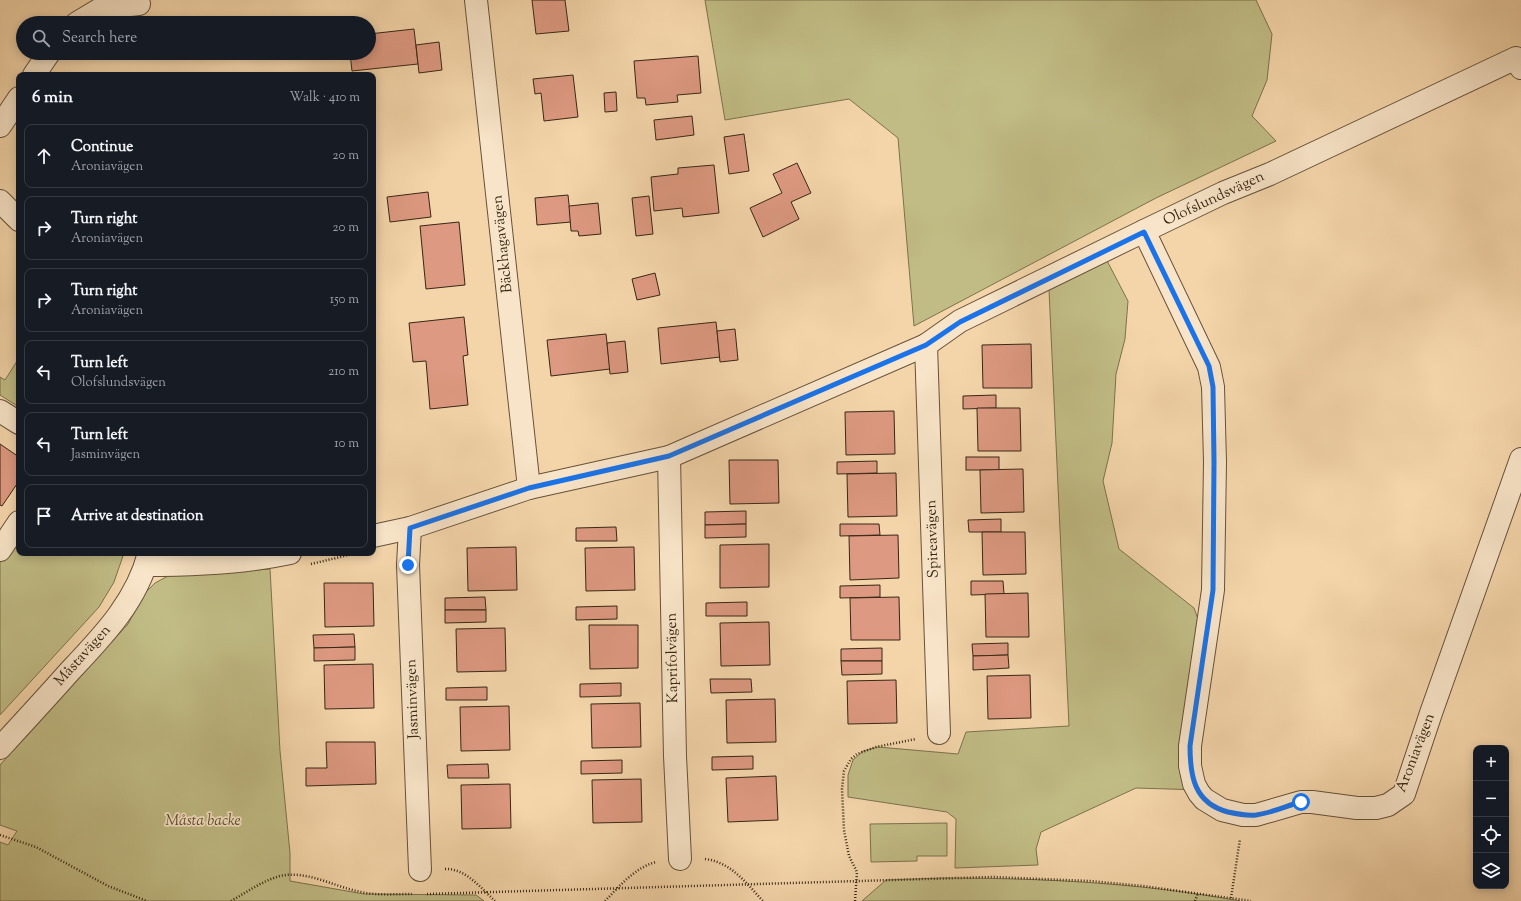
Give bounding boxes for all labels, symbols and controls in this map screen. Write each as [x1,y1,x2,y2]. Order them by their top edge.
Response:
search box [16,16,376,60]
icon: search [30,27,52,49]
text: Search here [62,28,137,49]
text: 6 min [32,86,73,110]
text: Walk · 410 m [289,89,360,107]
text: Continue [71,137,133,158]
icon: ahead [33,145,55,167]
text: 20 m [333,147,359,165]
text: Aroniavägen [71,158,143,176]
street label: Olofslundsvägen [1160,166,1268,232]
street label: Bäckhagavägen [487,194,519,294]
text: Turn right [71,209,137,230]
icon: right [33,217,55,239]
text: 20 m [333,219,359,237]
text: Aroniavägen [71,230,143,248]
text: Turn right [71,281,137,302]
icon: right [33,289,55,311]
text: 150 m [330,291,359,309]
text: Aroniavägen [71,302,143,320]
text: Turn left [71,353,128,374]
icon: left [33,361,55,383]
text: 210 m [328,363,359,381]
text: Olofslundsvägen [71,374,166,392]
text: Turn left [71,425,128,446]
icon: left [33,433,55,455]
text: 10 m [334,435,359,453]
text: Jasminvägen [71,446,140,464]
street label: Spireavägen [921,499,945,579]
icon: arrive [33,505,55,527]
text: Arrive at destination [71,506,204,527]
route end [399,556,417,574]
street label: Kaprifolvägen [662,612,684,703]
street label: Måstavägen [50,621,116,691]
street label: Jasminvägen [401,659,425,740]
street label: Aroniavägen [1391,710,1441,796]
map controls [1473,745,1509,889]
button: + [1473,745,1509,781]
button: − [1473,781,1509,817]
route start [1292,793,1310,811]
park label: Måsta backe [165,811,241,832]
button: locate [1473,817,1509,853]
button: layers [1473,853,1509,889]

